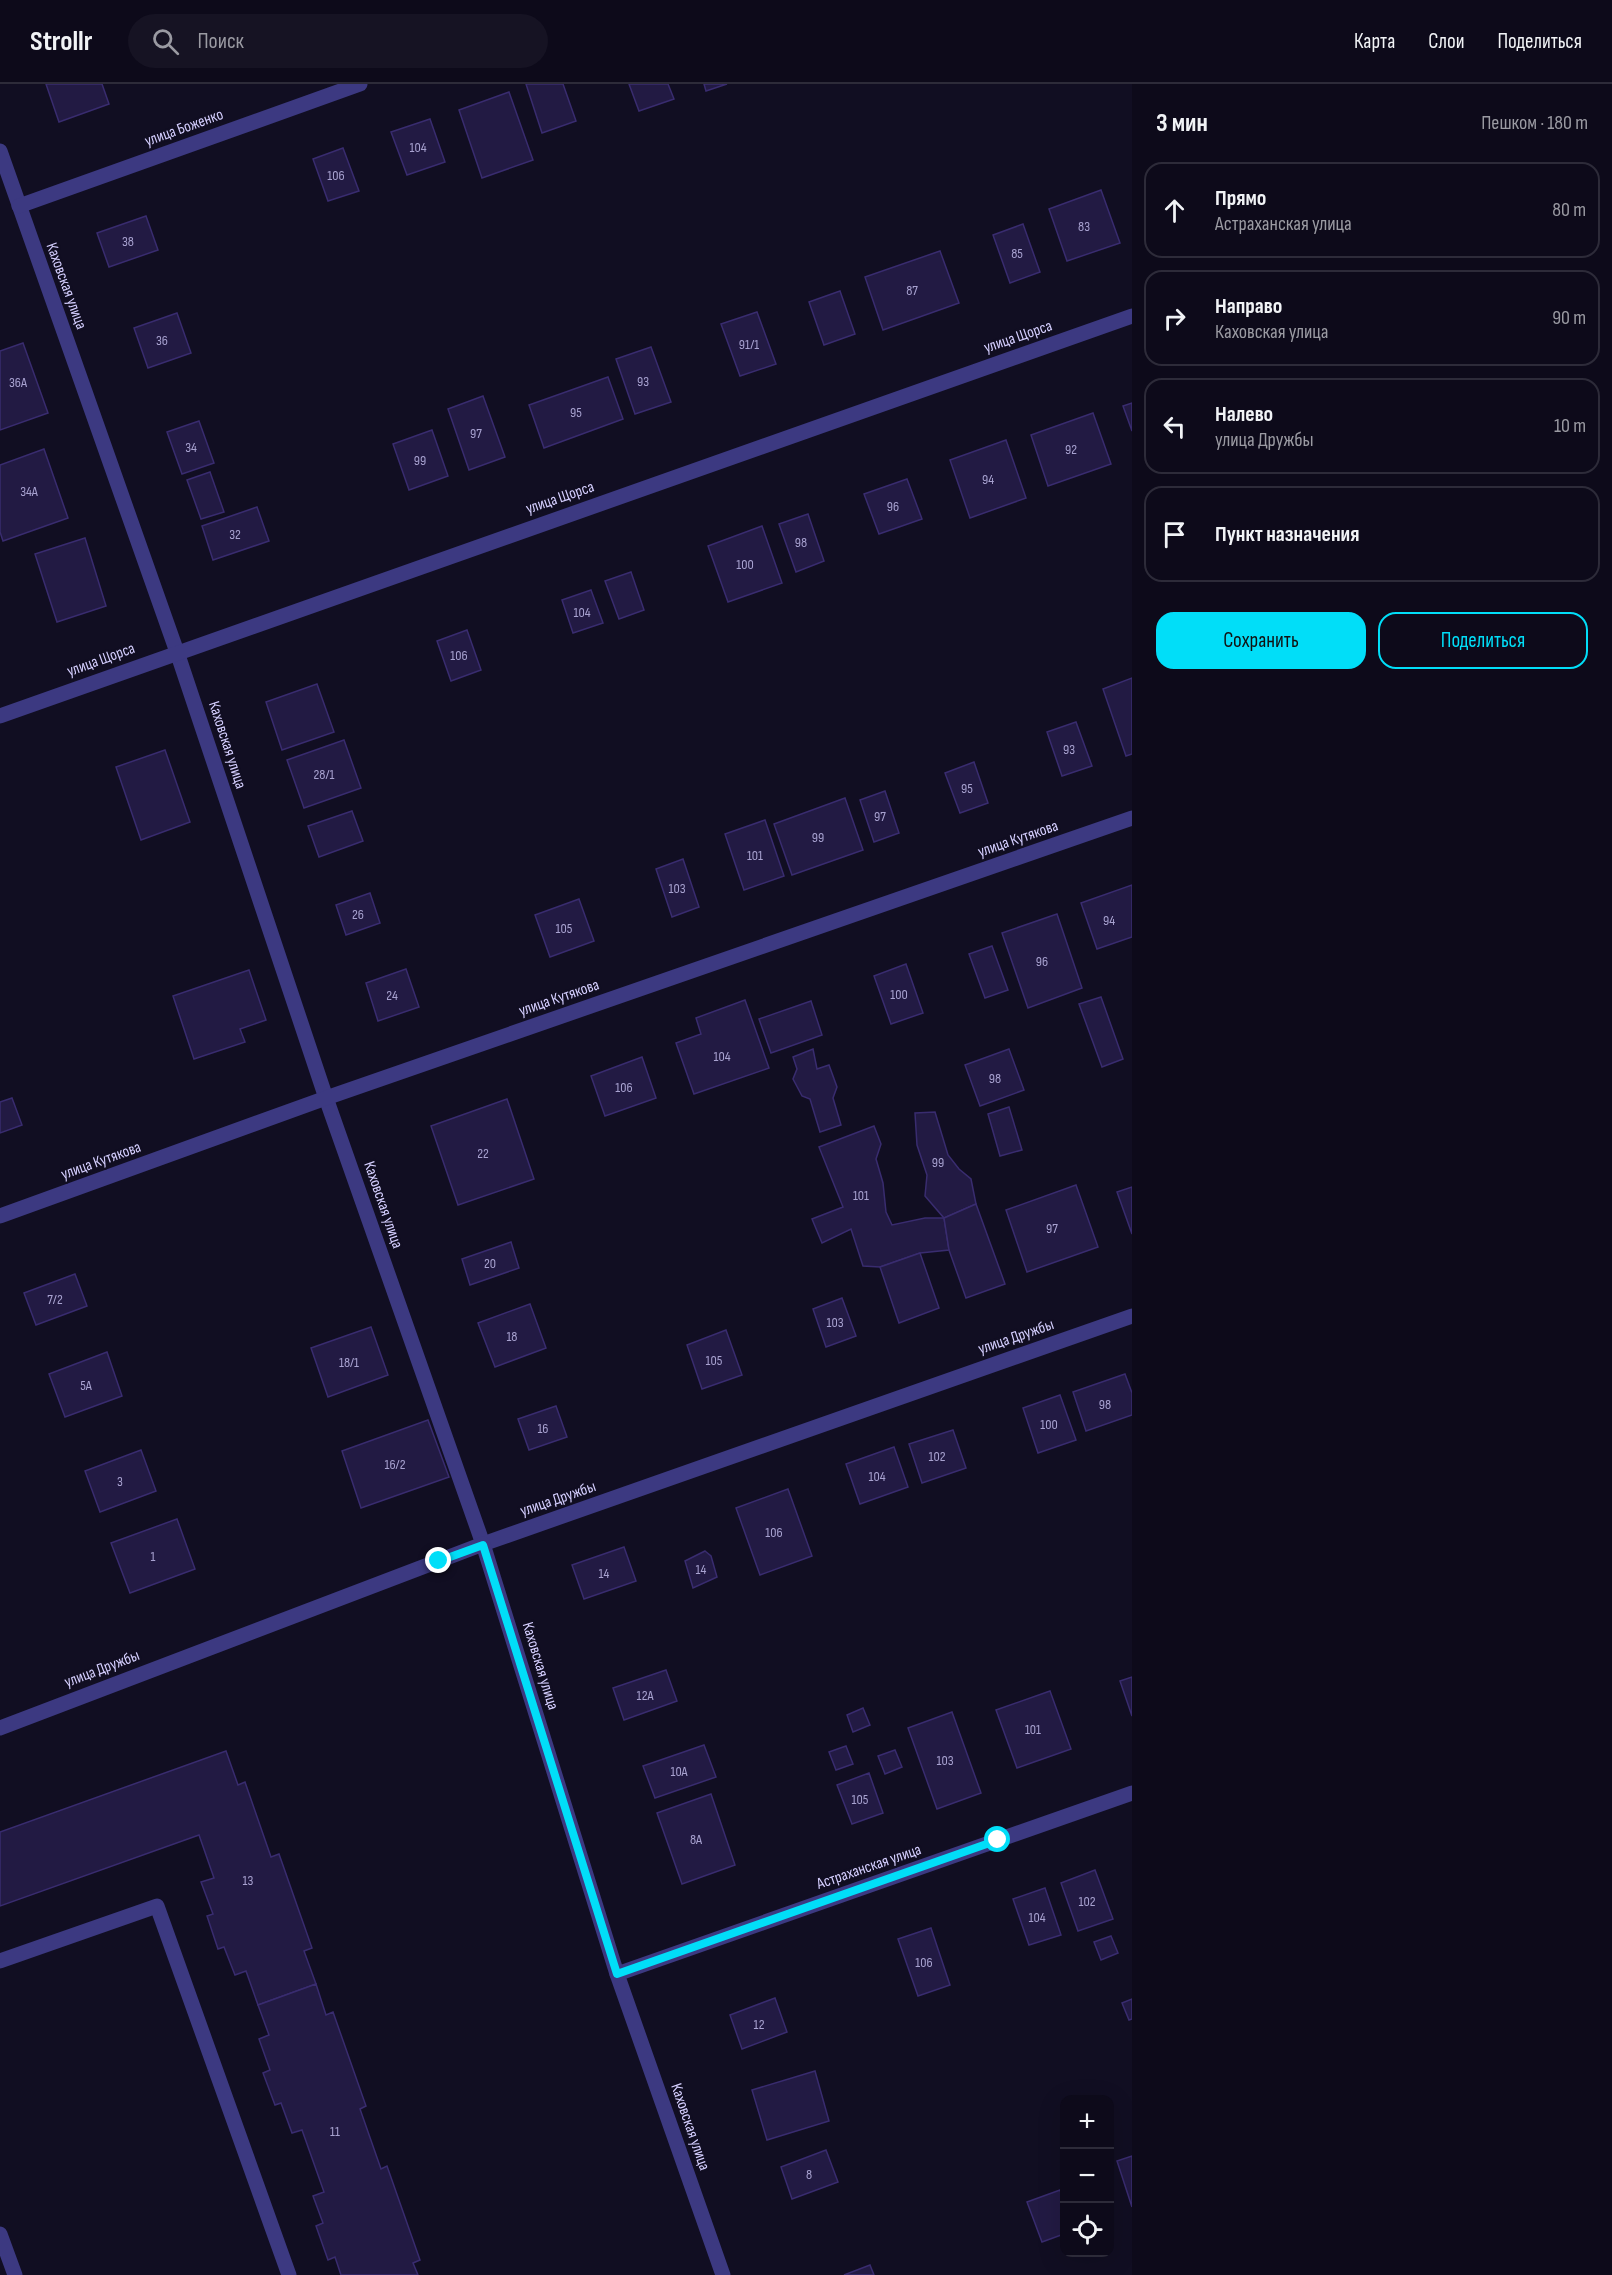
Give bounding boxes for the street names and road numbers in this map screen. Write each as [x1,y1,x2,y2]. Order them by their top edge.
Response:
street label: улица Боженко [142,105,226,151]
street label: Каховская улица [42,240,90,332]
street label: улица Щорса [981,316,1055,358]
street label: улица Щорса [523,477,597,519]
street label: улица Щорса [64,639,138,681]
street label: Каховская улица [204,699,250,791]
street label: улица Кутякова [975,816,1061,862]
street label: улица Кутякова [516,975,602,1021]
street label: улица Кутякова [58,1138,144,1184]
street label: Каховская улица [359,1159,407,1251]
street label: улица Дружбы [976,1315,1056,1359]
street label: улица Дружбы [518,1477,598,1521]
street label: Каховская улица [518,1620,562,1712]
street label: улица Дружбы [62,1646,142,1692]
street label: Астраханская улица [813,1840,924,1894]
street label: Каховская улица [666,2081,714,2173]

